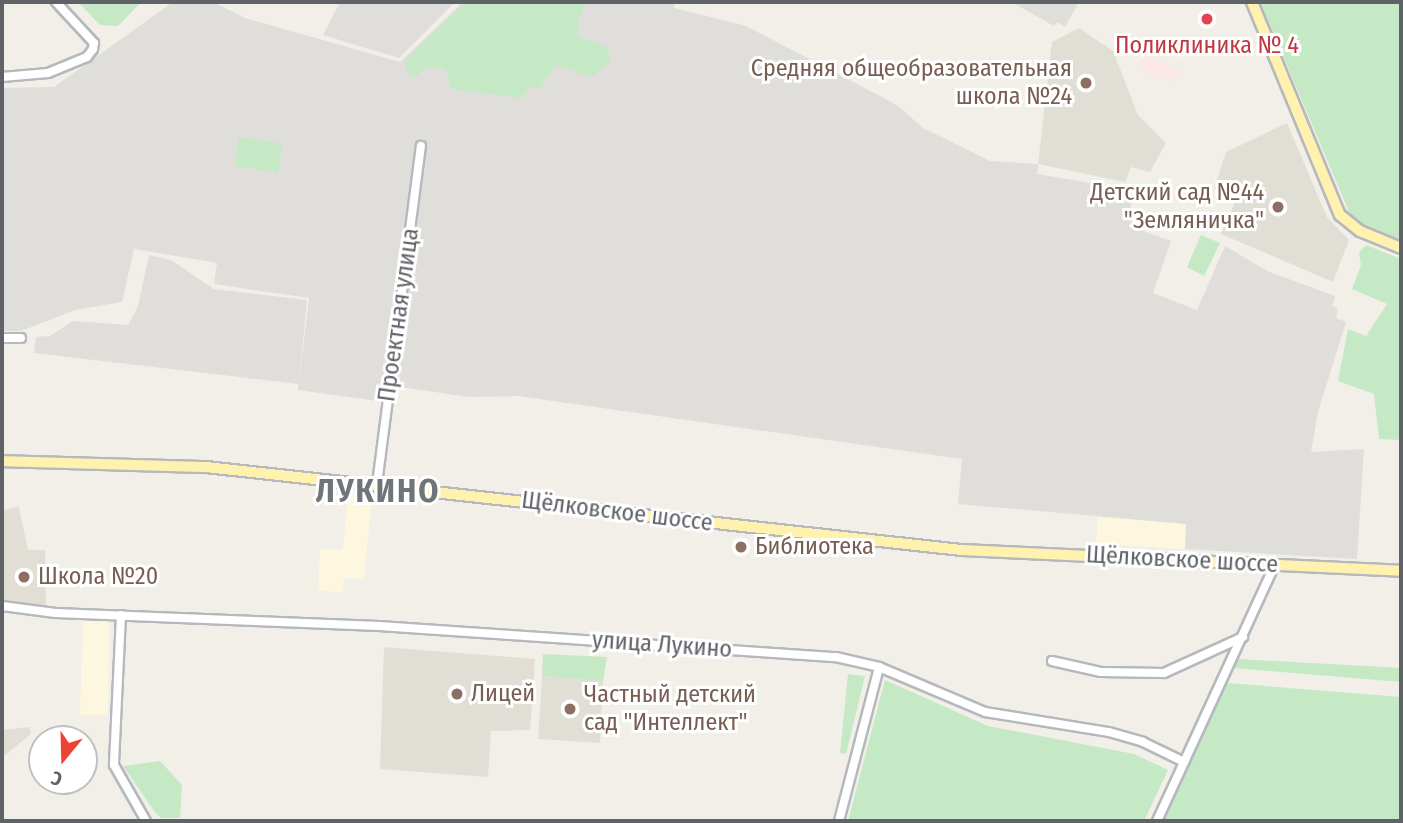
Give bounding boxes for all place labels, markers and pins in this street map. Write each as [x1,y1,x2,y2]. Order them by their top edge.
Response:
marker: Поликлиника № 4 [1197,9,1217,29]
place label: Поликлиника № 4 [1115,32,1299,60]
place label: Средняя общеобразовательная школа №24 [751,55,1072,111]
marker: Средняя общеобразовательная школа №24 [1078,75,1094,91]
place label: Детский сад №44 "Земляничка" [1090,179,1264,235]
marker: Детский сад №44 "Земляничка" [1270,199,1286,215]
place label: Библиотека [755,533,874,561]
marker: Библиотека [733,539,749,555]
place label: Школа №20 [38,563,158,591]
marker: Школа №20 [16,569,32,585]
place label: Лицей [471,680,535,708]
place label: Частный детский сад "Интеллект" [584,681,756,737]
marker: Лицей [449,686,465,702]
marker: Частный детский сад "Интеллект" [562,701,578,717]

